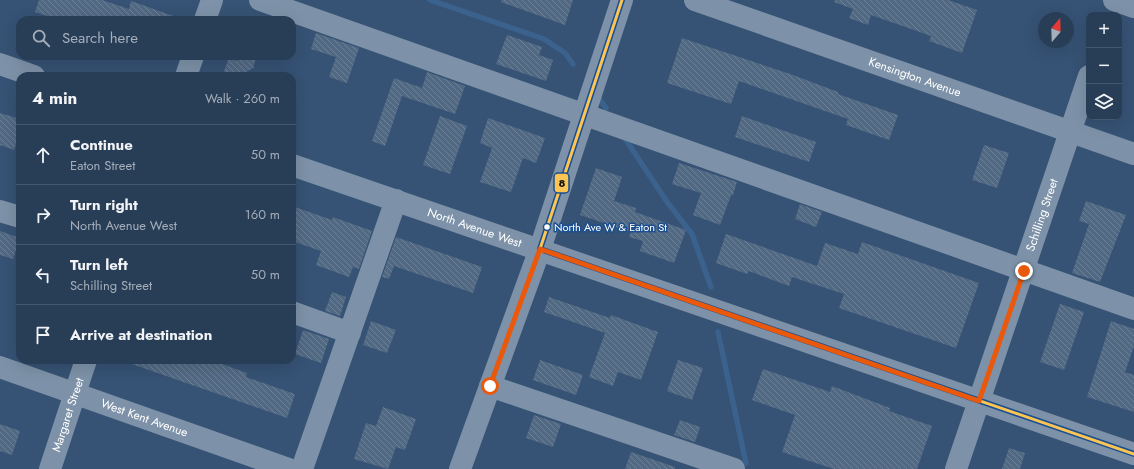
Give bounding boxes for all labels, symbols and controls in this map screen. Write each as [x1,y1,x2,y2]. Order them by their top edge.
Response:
north arrow [1038,12,1074,48]
map controls [1086,12,1122,120]
button: + [1086,12,1122,48]
search box [16,16,296,60]
icon: search [30,27,52,49]
text: Search here [62,27,138,49]
button: − [1086,48,1122,84]
street label: Kensington Avenue [866,53,964,102]
button: layers [1086,84,1122,120]
text: 4 min [32,86,77,110]
text: Walk · 260 m [205,89,280,108]
text: Continue [70,134,133,156]
icon: ahead [32,144,54,166]
text: 50 m [251,145,280,164]
text: Eaton Street [70,156,135,175]
line badge: 8 [554,173,569,193]
text: 8 [559,175,566,191]
street label: Schilling Street [1021,176,1063,254]
text: Turn right [70,194,138,216]
street label: North Avenue West [425,203,524,252]
icon: right [32,204,54,226]
text: 160 m [245,205,280,224]
text: North Avenue West [70,216,177,235]
place label: North Ave W & Eaton St [554,219,667,235]
marker: North Ave W & Eaton St [542,222,552,232]
text: Turn left [70,254,128,276]
route end [1015,262,1033,280]
icon: left [32,264,54,286]
text: 50 m [251,265,280,284]
text: Schilling Street [70,276,152,295]
icon: arrive [32,324,54,346]
text: Arrive at destination [70,324,212,346]
street label: Margaret Street [47,375,89,454]
route start [481,377,499,395]
street label: West Kent Avenue [98,394,190,442]

